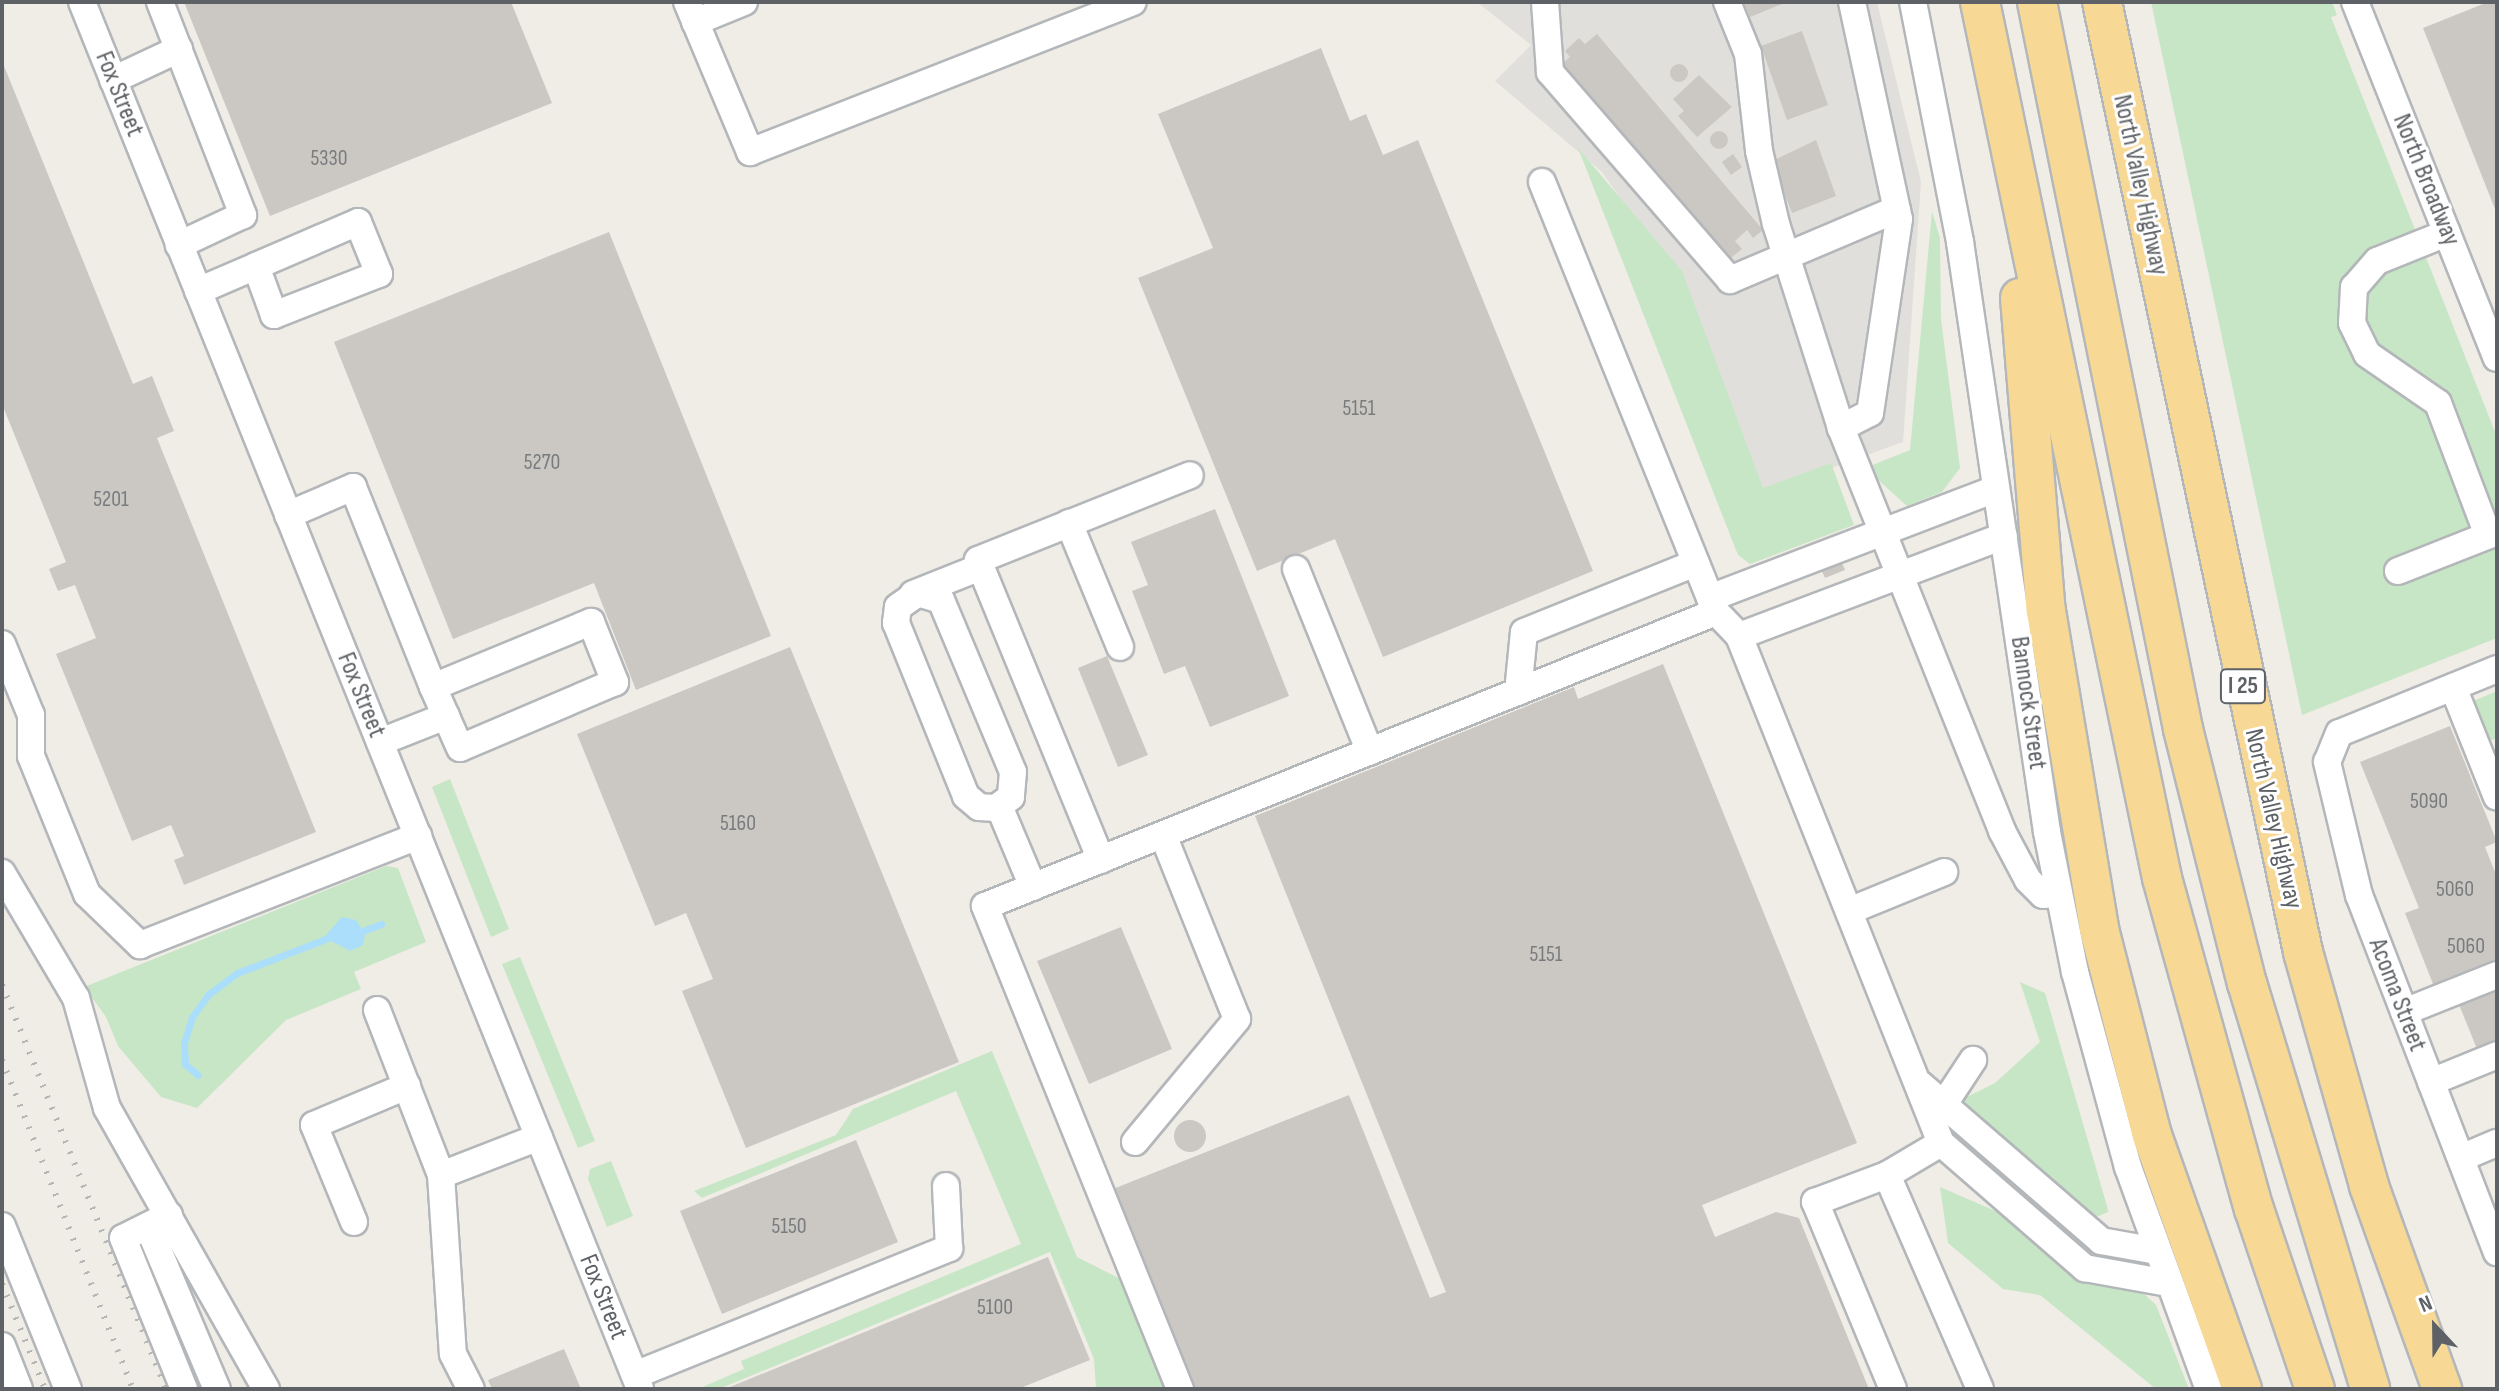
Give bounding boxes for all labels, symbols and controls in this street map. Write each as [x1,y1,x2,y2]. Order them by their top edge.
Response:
street label: Fox Street [88,47,150,141]
street label: North Valley Highway [2106,92,2174,278]
street label: North Broadway [2385,110,2467,250]
house number: 5330 [310,146,348,172]
house number: 5151 [1342,396,1376,422]
house number: 5270 [524,450,560,476]
house number: 5201 [93,487,129,513]
street label: Bannock Street [2003,634,2053,772]
street label: Fox Street [330,648,392,742]
road number: I 25 [2219,666,2267,706]
street label: North Valley Highway [2237,726,2309,912]
house number: 5090 [2410,789,2448,815]
house number: 5160 [720,811,756,837]
house number: 5060 [2436,877,2474,903]
street label: Acoma Street [2361,934,2433,1056]
house number: 5060 [2447,934,2485,960]
house number: 5151 [1529,942,1563,968]
house number: 5150 [771,1214,807,1240]
street label: Fox Street [572,1250,634,1344]
north arrow [2395,1287,2475,1367]
text: N [2415,1290,2436,1319]
house number: 5100 [977,1295,1013,1321]

